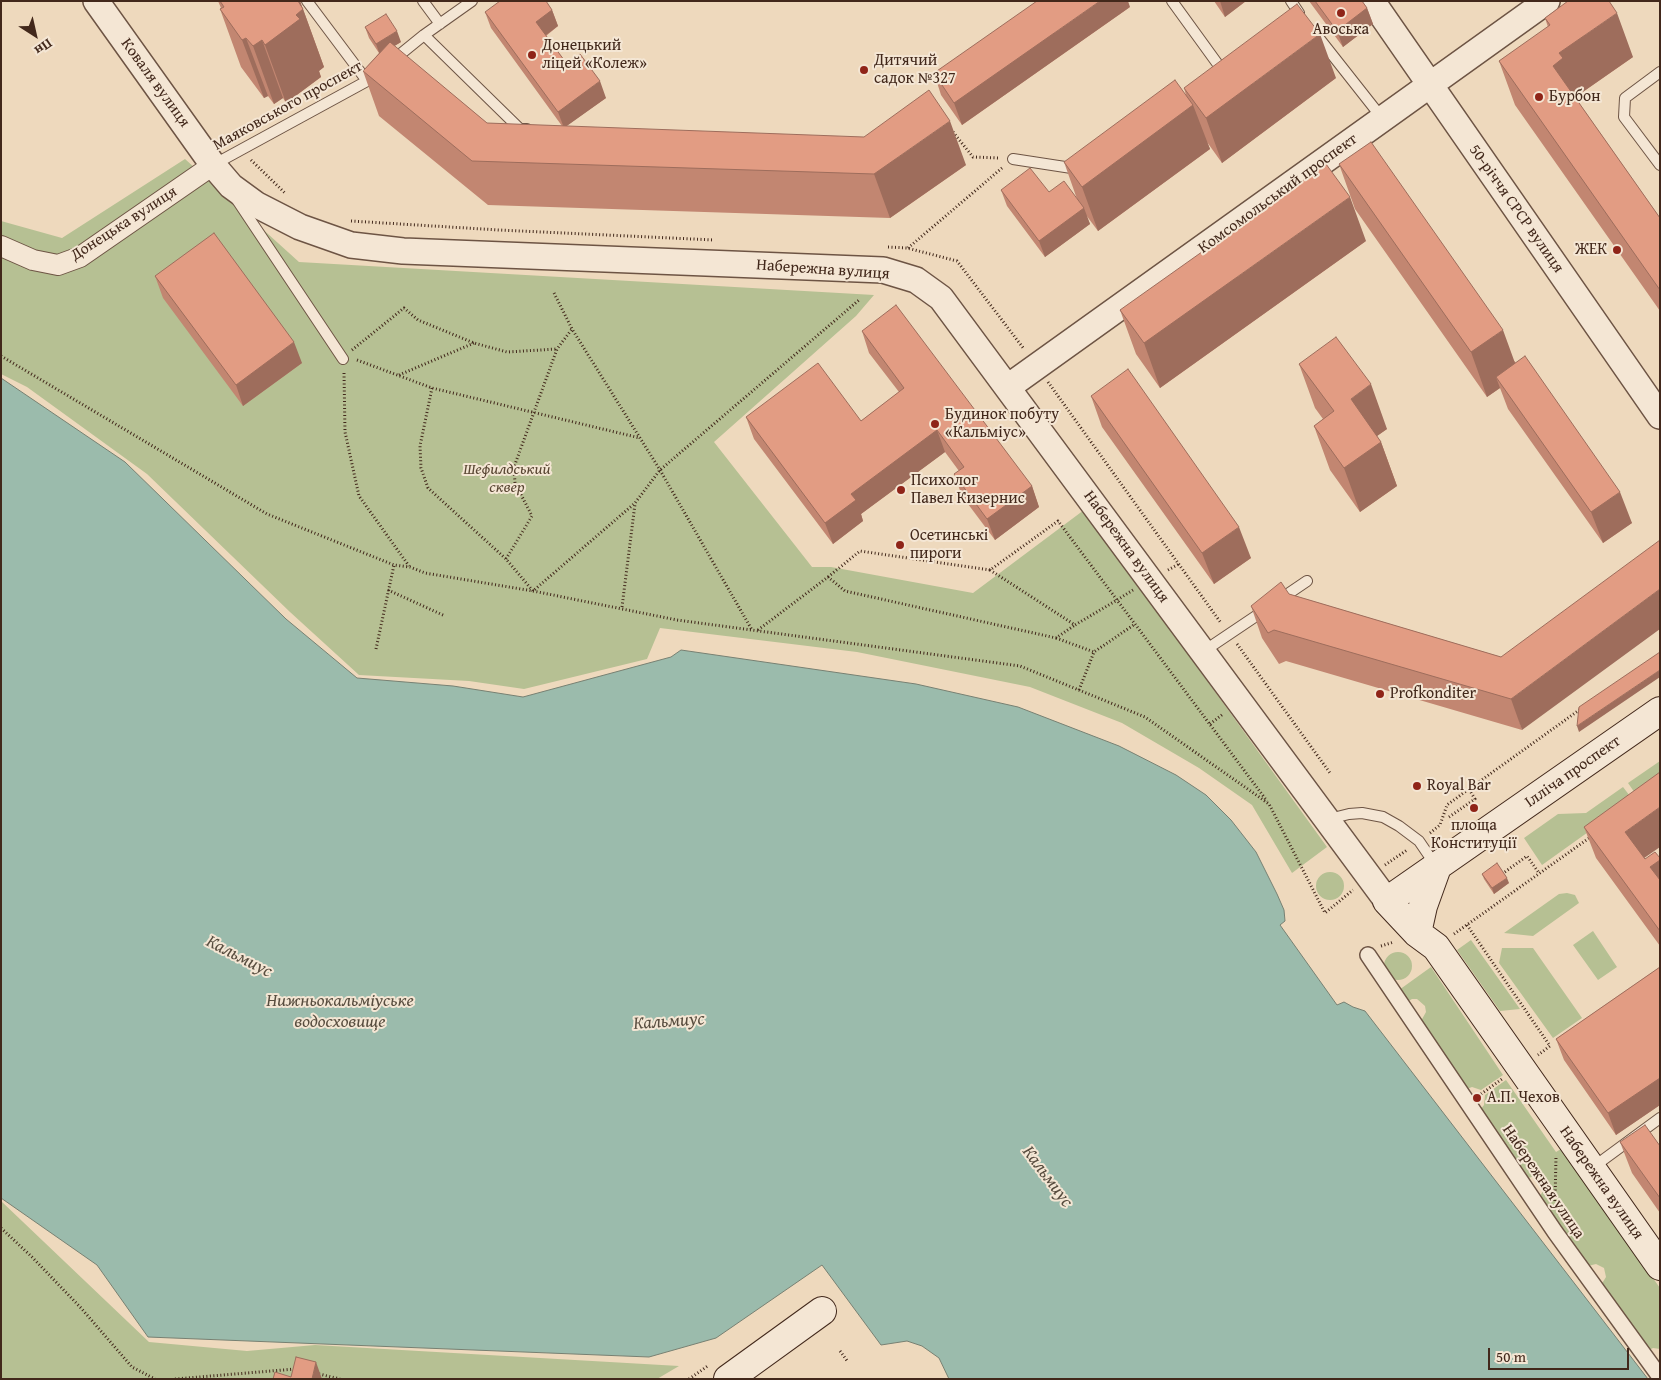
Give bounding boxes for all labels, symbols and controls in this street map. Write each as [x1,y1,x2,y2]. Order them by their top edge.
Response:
marker: Авоська [1335,7,1347,19]
north arrow [10,10,60,60]
place label: Авоська [1313,20,1369,40]
text: Пн [30,34,57,61]
street label: Коваля вулиця [116,35,194,131]
place label: Донецький ліцей «Колеж» [542,36,647,74]
marker: Донецький ліцей «Колеж» [526,49,538,61]
place label: Дитячий садок №327 [874,51,956,89]
street label: Маяковського проспект [210,57,366,155]
marker: Дитячий садок №327 [858,64,870,76]
place label: Бурбон [1549,87,1600,107]
marker: Бурбон [1533,91,1545,103]
street label: Комсомольський проспект [1195,130,1361,258]
street label: 50-річчя СРСР вулиця [1464,141,1568,277]
street label: Донецька вулиця [67,183,181,265]
place label: ЖЕК [1575,240,1607,260]
marker: ЖЕК [1611,244,1623,256]
street label: Набережна вулиця [756,256,890,284]
place label: Будинок побуту «Кальміус» [945,405,1059,443]
marker: Будинок побуту «Кальміус» [929,418,941,430]
park label: Шефилдський сквер [463,460,551,498]
place label: Психолог Павел Кизернис [911,471,1025,509]
marker: Психолог Павел Кизернис [895,484,907,496]
street label: Набережна вулиця [1079,487,1173,607]
place label: Осетинські пироги [910,526,988,564]
marker: Осетинські пироги [894,539,906,551]
place label: Profkonditer [1390,684,1476,704]
marker: Profkonditer [1374,688,1386,700]
street label: Ілліча проспект [1522,732,1624,812]
place label: Royal Bar [1427,776,1491,796]
marker: Royal Bar [1411,780,1423,792]
marker: площа Конституції [1468,802,1480,814]
place label: площа Конституції [1431,816,1517,854]
water label: Кальмиус [202,931,276,983]
water label: Нижньокальміуське водосховище [266,990,414,1032]
water label: Кальмиус [633,1009,705,1035]
place label: А.П. Чехов [1487,1088,1560,1108]
marker: А.П. Чехов [1471,1092,1483,1104]
street label: Набережная улица [1498,1121,1588,1243]
street label: Набережна вулиця [1555,1123,1647,1243]
water label: Кальмиус [1017,1142,1077,1212]
scale bar [1491,1338,1632,1370]
text: 50 m [1496,1346,1526,1367]

